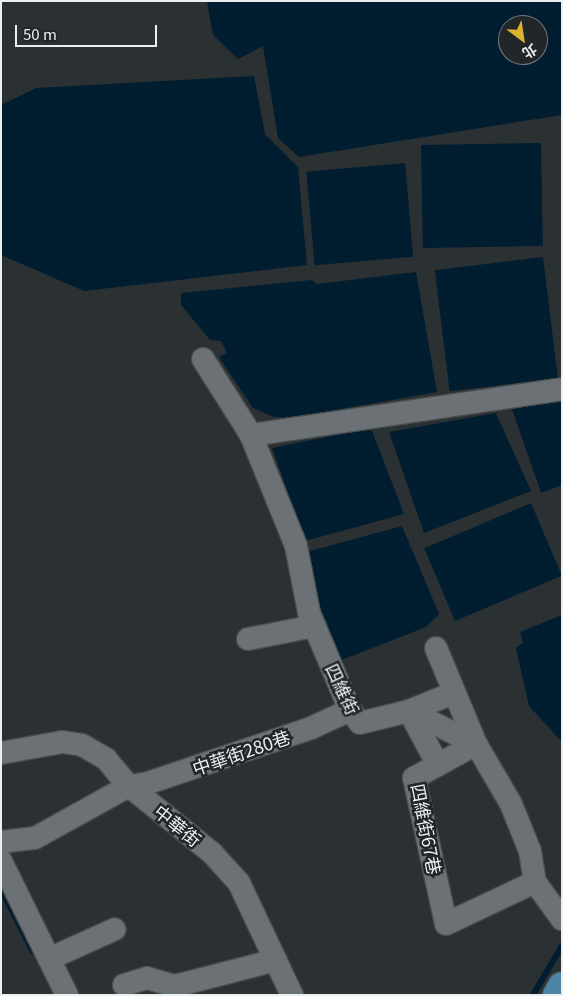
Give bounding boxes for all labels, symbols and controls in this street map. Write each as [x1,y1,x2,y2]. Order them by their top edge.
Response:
scale bar [18,15,160,47]
north arrow [498,15,548,65]
text: 50 m [23,23,57,44]
text: 北 [519,40,541,64]
street label: 四維街 [322,660,364,718]
street label: 中華街280巷 [189,725,293,779]
street label: 四維街67巷 [408,782,446,876]
street label: 中華街 [150,800,206,850]

